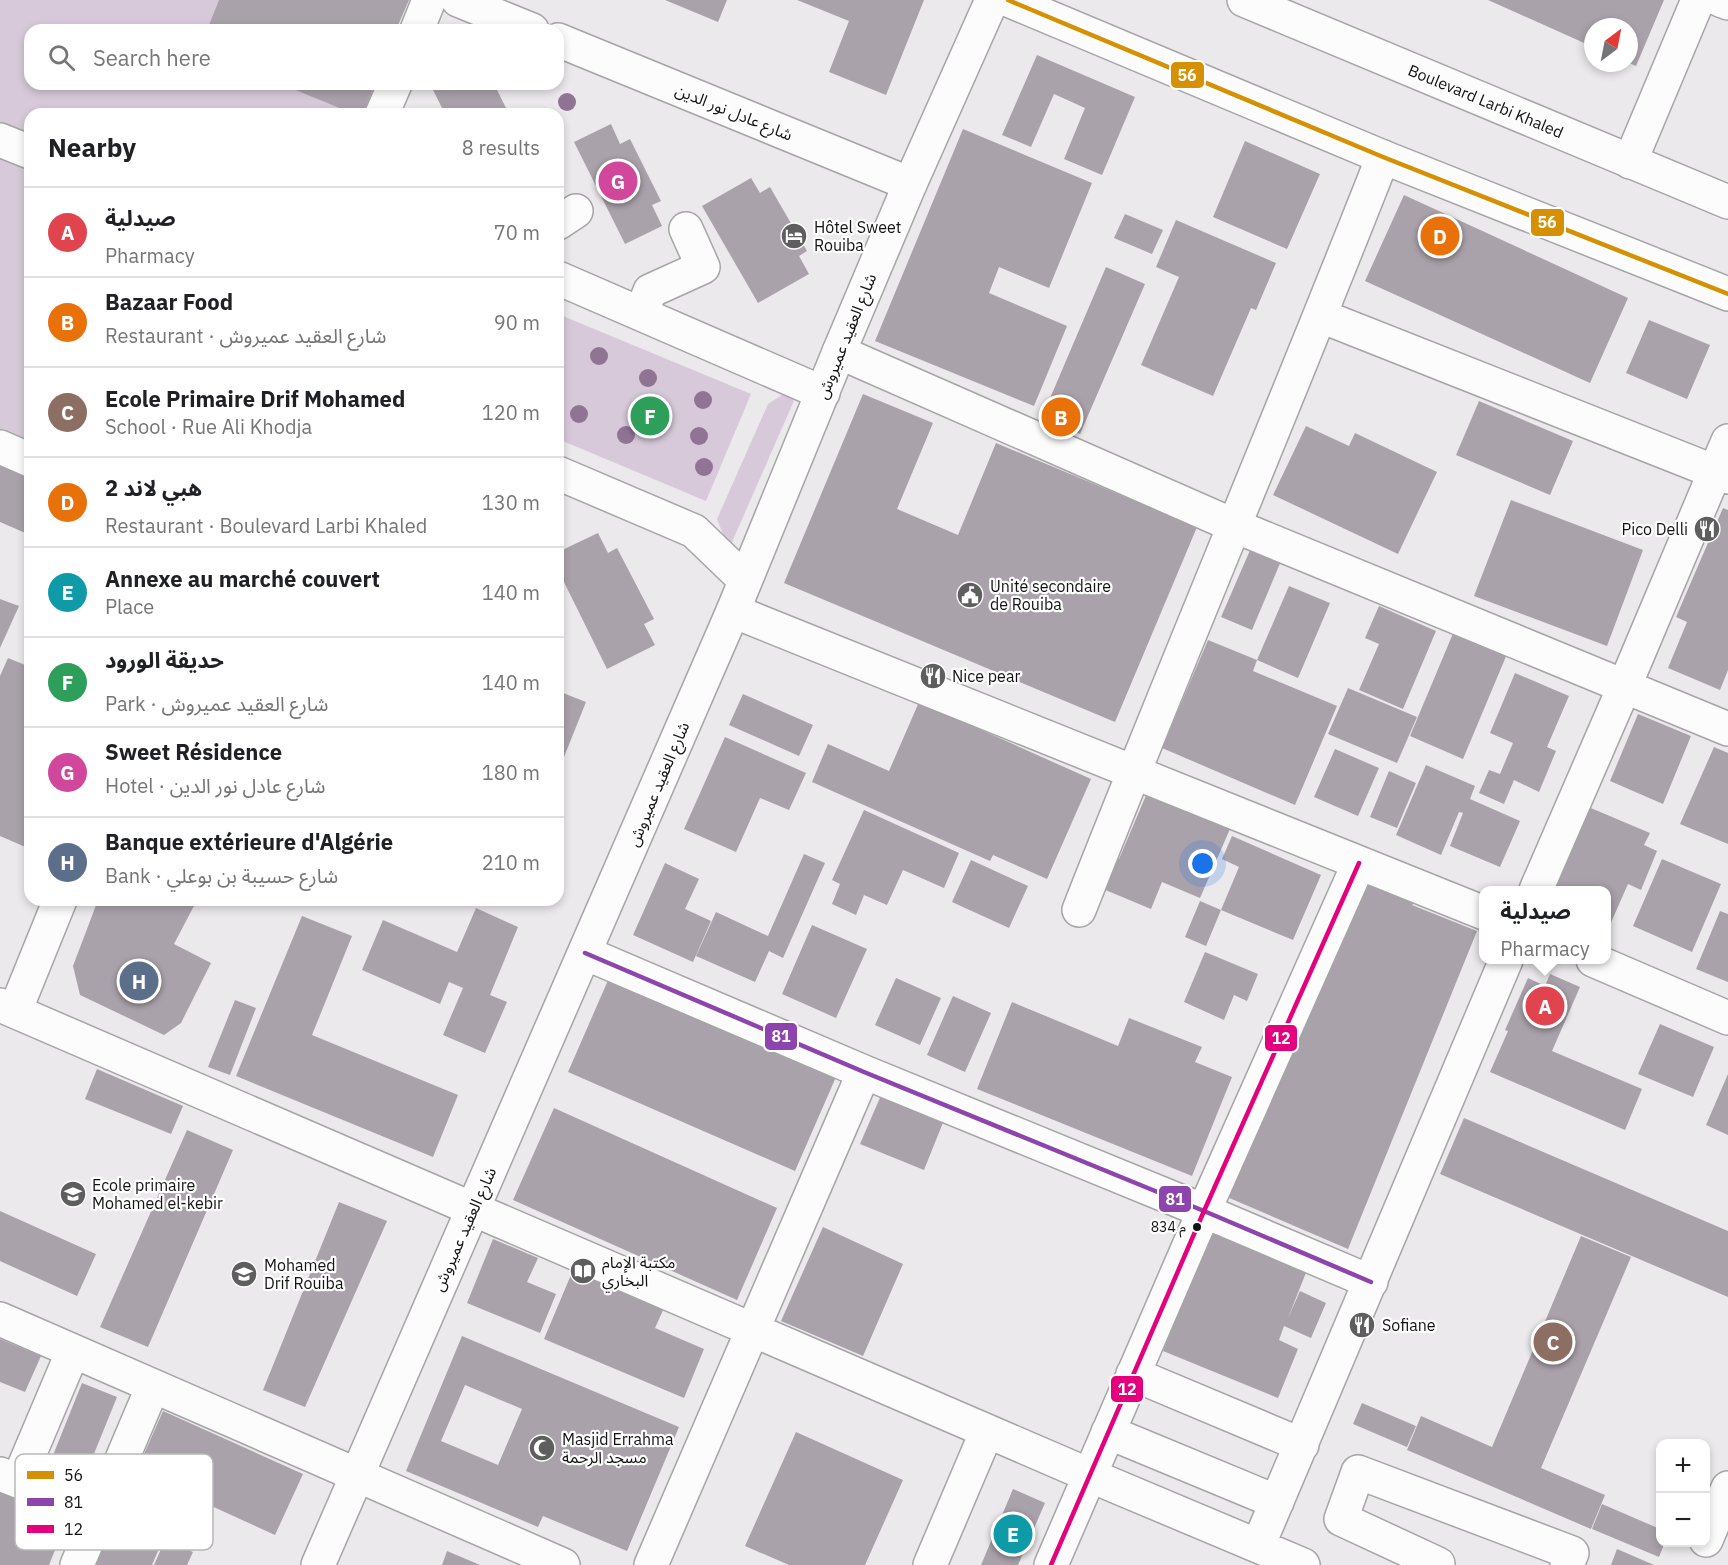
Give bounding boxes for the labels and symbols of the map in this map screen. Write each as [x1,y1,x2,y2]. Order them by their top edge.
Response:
north arrow [1584,18,1638,72]
street label: Boulevard Larbi Khaled [1405,60,1566,142]
line badge: 56 [1170,61,1205,89]
text: 56 [1177,65,1197,85]
street label: شارع عادل نور الدين [671,79,796,147]
pin: G [598,158,638,204]
line badge: 56 [1530,208,1565,237]
text: 56 [1537,212,1557,232]
pin: D [1420,214,1460,258]
place label: Hôtel Sweet Rouiba [814,217,901,255]
hotel icon: Hôtel Sweet Rouiba [779,221,809,251]
street label: شارع العقيد عميروش [812,270,883,403]
pin: F [630,394,670,438]
pin: B [1042,394,1080,440]
restaurant icon: Pico Delli [1692,514,1722,544]
place label: Pico Delli [1621,519,1688,539]
place label: Unité secondaire de Rouiba [990,576,1111,614]
public building icon: Unité secondaire de Rouiba [955,580,985,610]
restaurant icon: Nice pear [918,661,948,691]
place label: Nice pear [952,666,1020,686]
street label: شارع العقيد عميروش [623,719,696,851]
your location [1188,849,1217,878]
pin: H [120,958,158,1004]
pin: A [1526,984,1564,1028]
line badge: 81 [764,1022,798,1051]
line badge: 12 [1264,1024,1298,1052]
text: 81 [771,1026,791,1046]
text: 12 [1271,1028,1291,1048]
street label: شارع العقيد عميروش [428,1164,503,1295]
place label: Ecole primaire Mohamed el-kebir [92,1175,223,1213]
school or university icon: Ecole primaire Mohamed el-kebir [58,1179,88,1209]
line badge: 81 [1158,1185,1192,1213]
text: 81 [1165,1189,1185,1209]
place label: م 834 [1151,1218,1186,1238]
marker: م 834 [1191,1221,1203,1233]
place label: مكتبة الإمام البخاري [602,1252,675,1293]
place label: Mohamed Drif Rouiba [264,1255,344,1293]
library icon: مكتبة الإمام البخاري [568,1256,598,1286]
school or university icon: Mohamed Drif Rouiba [229,1259,259,1289]
restaurant icon: Sofiane [1347,1310,1377,1340]
place label: Sofiane [1382,1315,1436,1335]
pin: C [1534,1320,1572,1364]
line badge: 12 [1110,1375,1144,1403]
text: 12 [1117,1379,1137,1399]
place label: Masjid Errahma مسجد الرحمة [562,1429,674,1467]
mosque icon: Masjid Errahma مسجد الرحمة [527,1433,557,1463]
legend [15,1454,213,1550]
text: 56 [64,1465,83,1485]
text: 81 [64,1492,83,1512]
pin: E [994,1512,1032,1556]
text: 12 [64,1519,83,1539]

